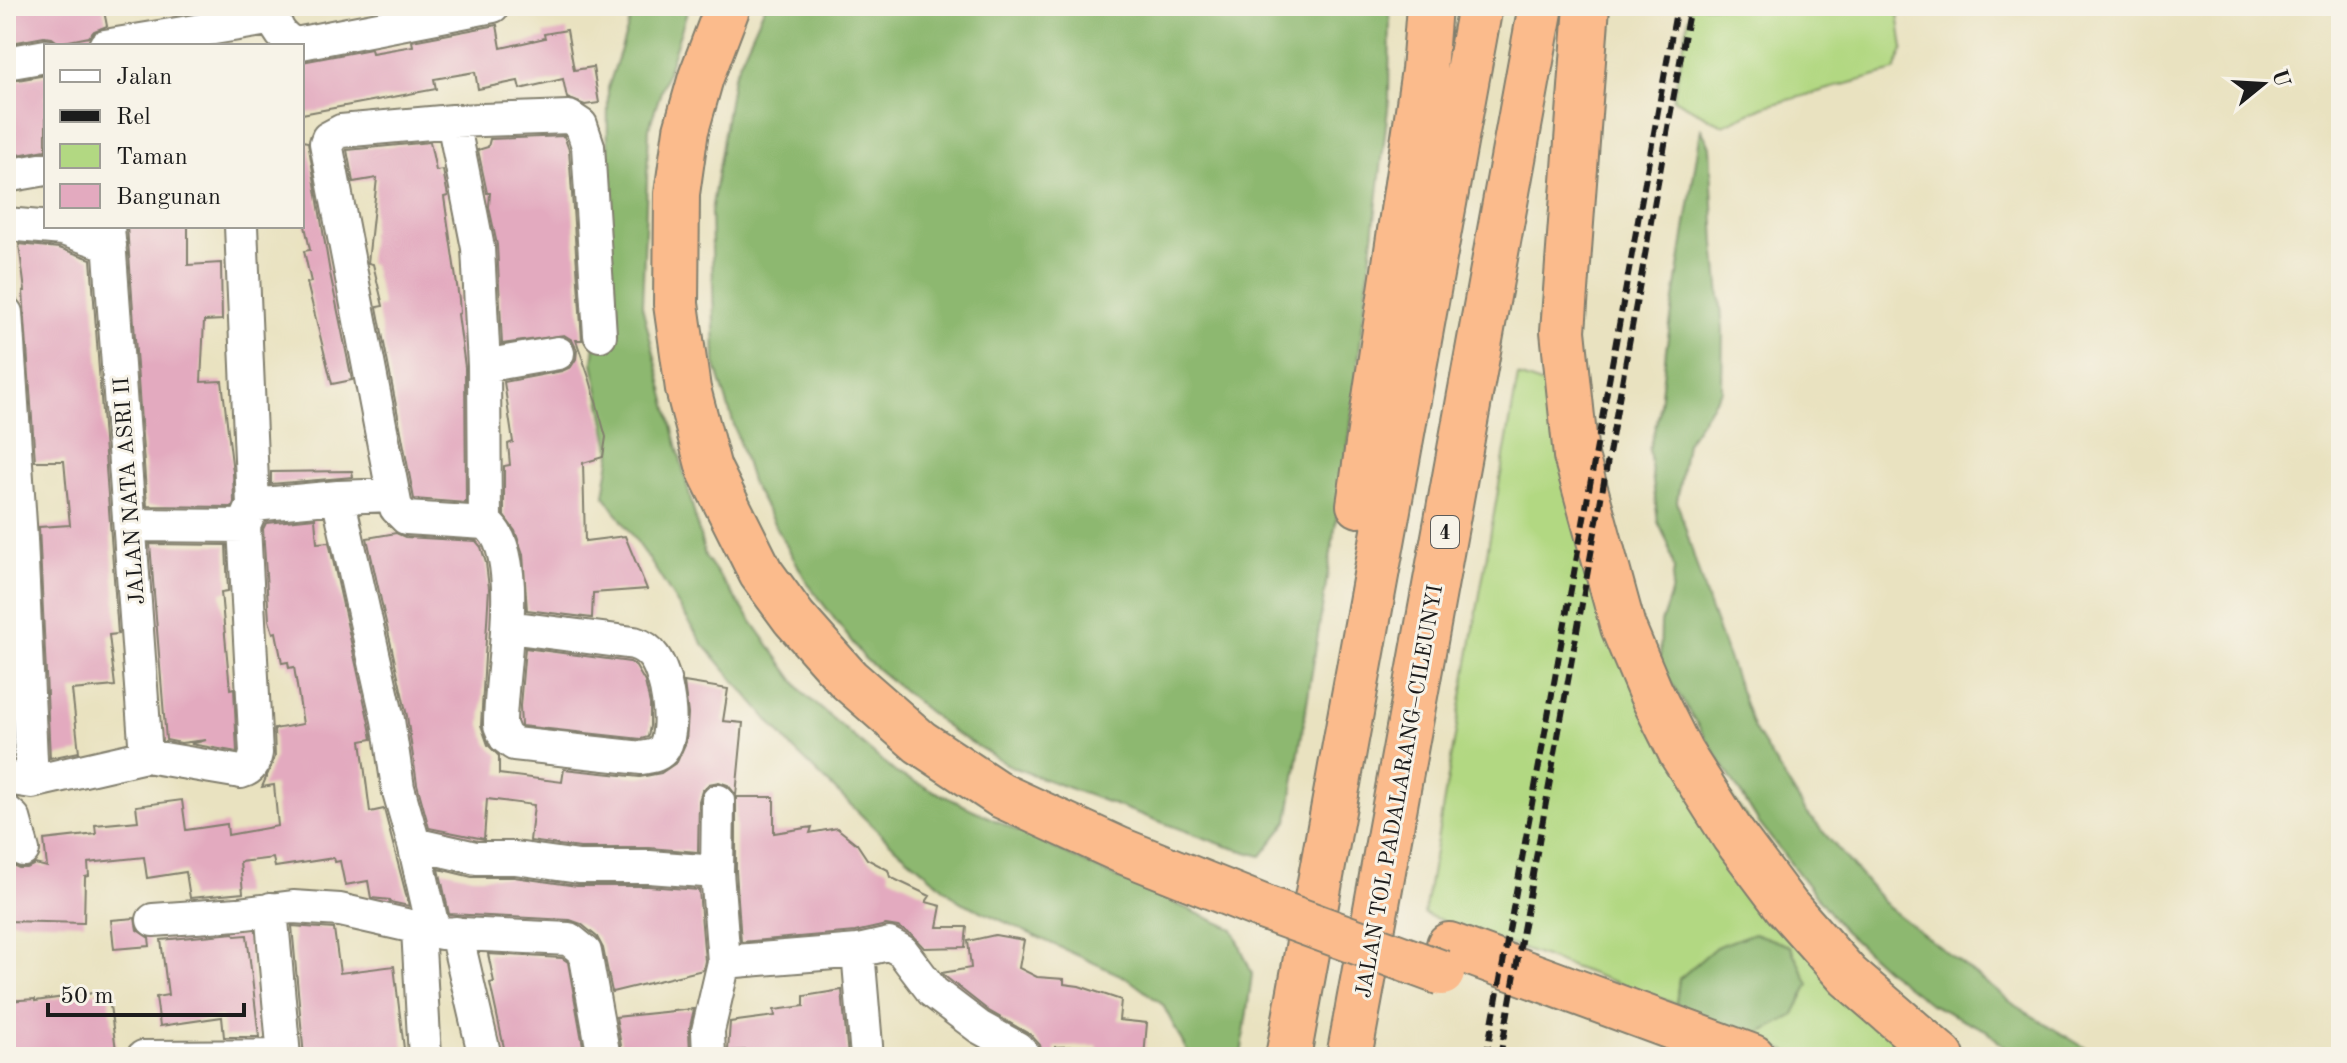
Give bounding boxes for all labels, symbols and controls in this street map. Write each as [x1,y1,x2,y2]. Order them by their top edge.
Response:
legend [44,44,304,228]
north arrow [2223,44,2303,124]
text: Jalan [116,66,172,90]
text: U [2267,67,2293,90]
text: Rel [116,106,151,130]
text: Taman [116,146,188,170]
text: Bangunan [116,186,221,210]
street label: JALAN NATA ASRI II [111,376,149,606]
road number: 4 [1431,516,1459,548]
street label: JALAN TOL PADALARANG–CILEUNYI [1353,583,1447,1000]
scale bar [48,967,244,1017]
text: 50 m [60,985,114,1009]

